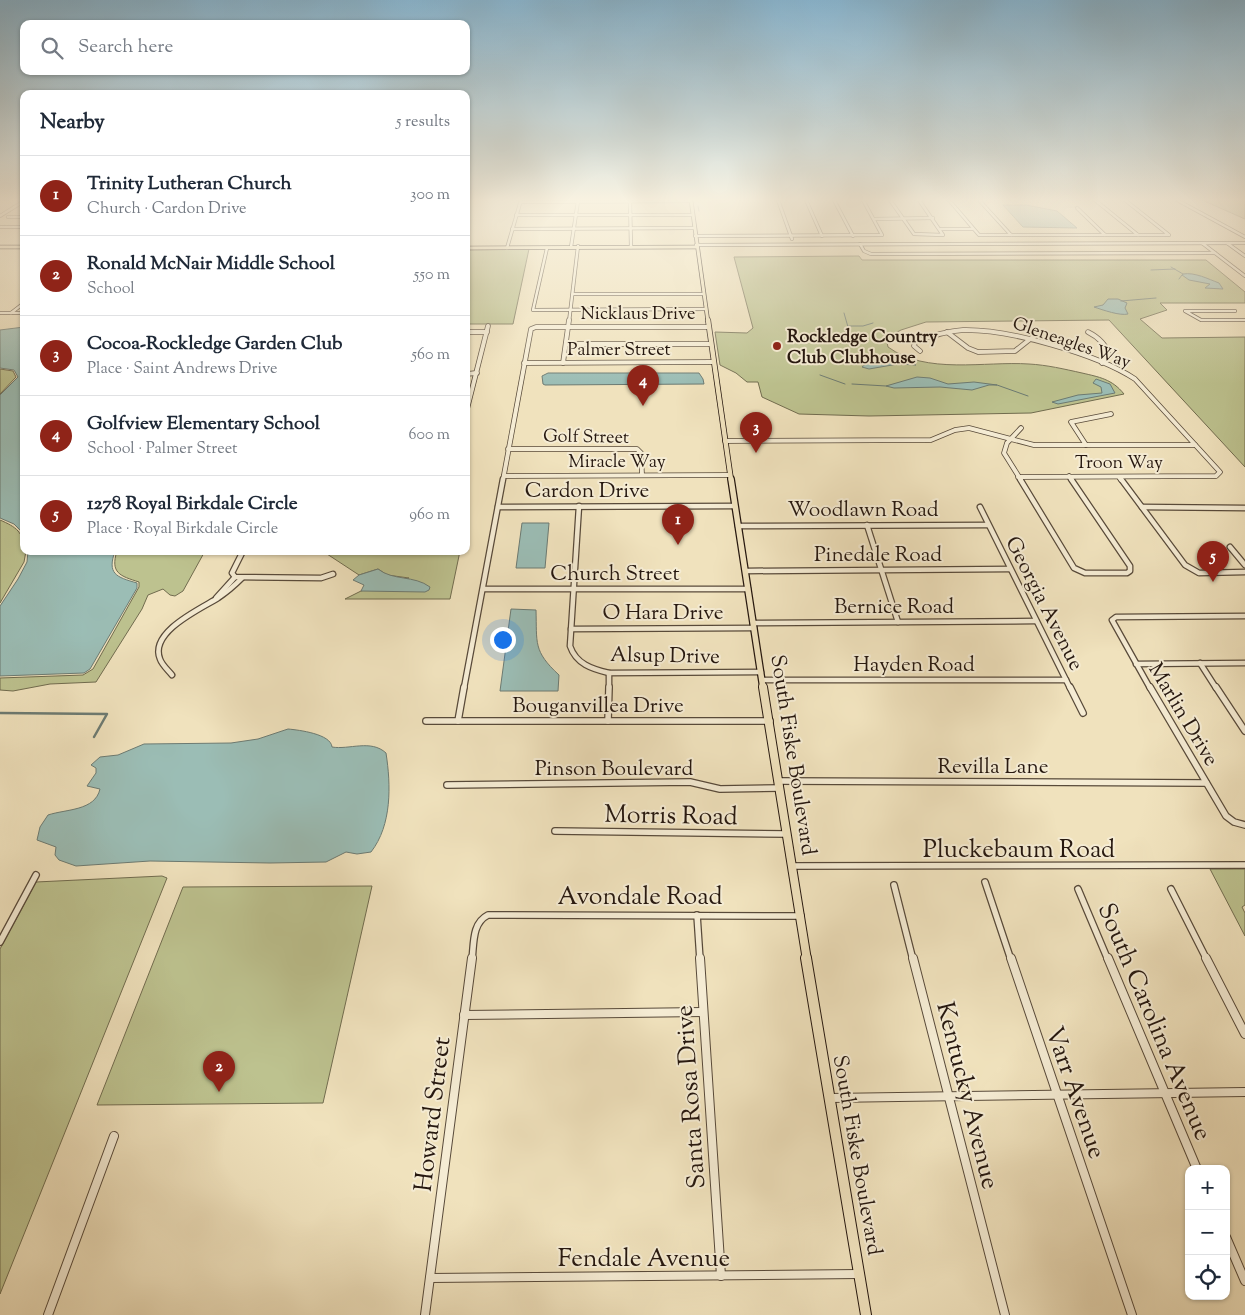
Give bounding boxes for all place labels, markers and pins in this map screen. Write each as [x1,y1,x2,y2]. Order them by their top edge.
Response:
place label: Rockledge Country Club Clubhouse [787,325,938,372]
marker: Rockledge Country Club Clubhouse [771,340,783,352]
pin: 4 [627,365,659,406]
pin: 3 [740,412,772,453]
pin: 1 [662,504,694,545]
pin: 5 [1197,541,1229,582]
pin: 2 [203,1051,235,1092]

